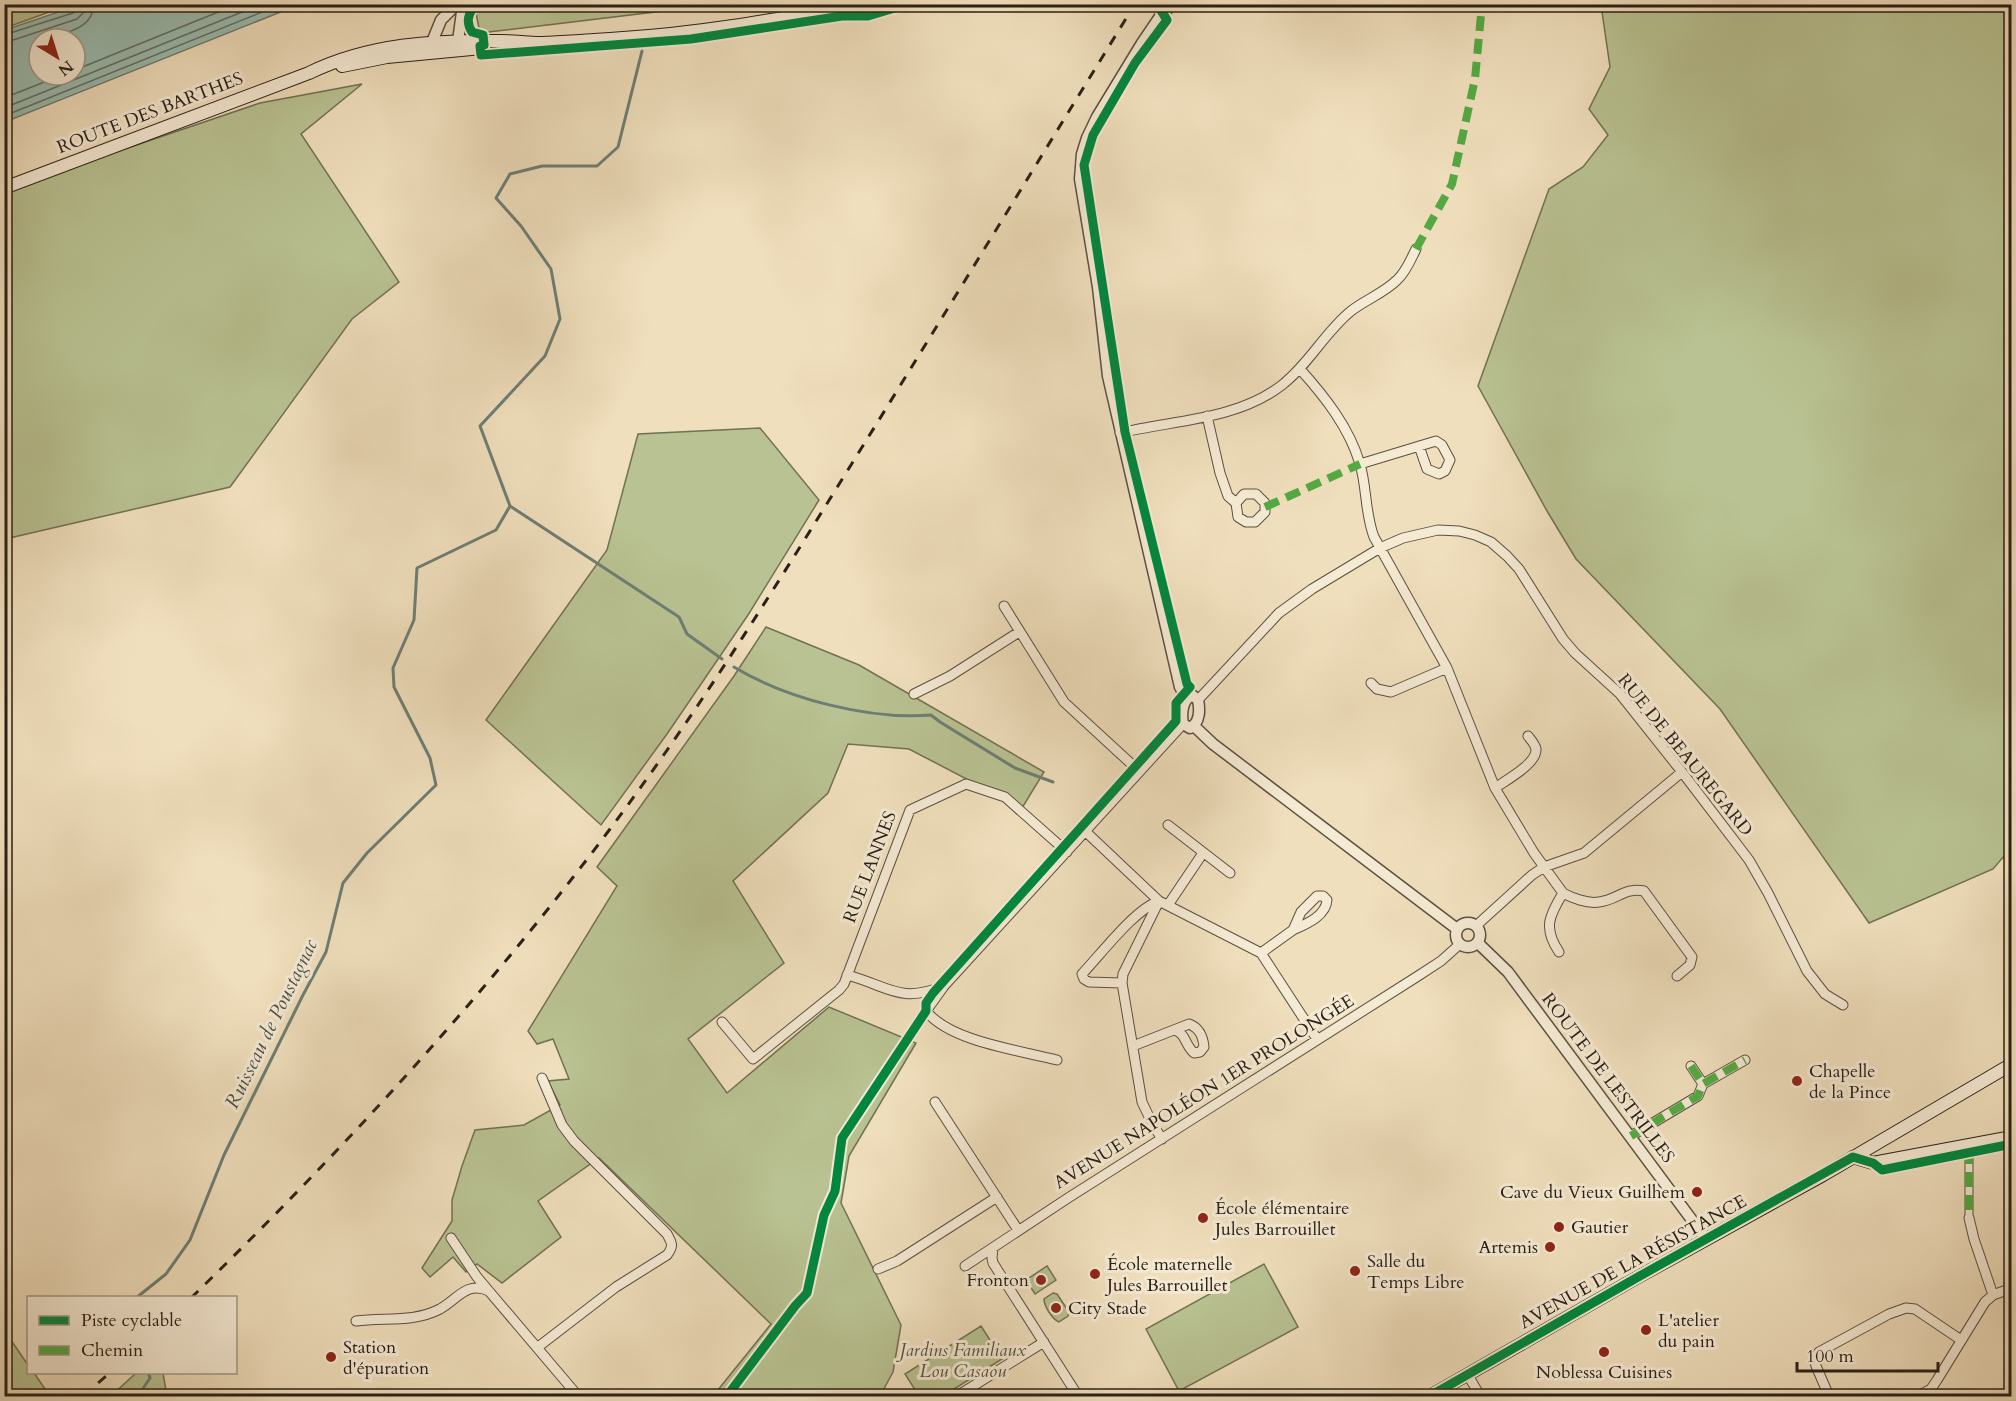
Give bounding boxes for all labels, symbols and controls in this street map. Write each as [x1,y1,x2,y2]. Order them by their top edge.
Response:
north arrow [27,27,87,87]
text: N [53,55,78,81]
street label: ROUTE DES BARTHES [53,66,247,160]
street label: RUE DE BEAUREGARD [1612,669,1758,841]
street label: RUE LANNES [837,808,903,926]
water label: Ruisseau de Poustagnac [218,935,324,1113]
street label: ROUTE DE LESTRILLES [1536,988,1680,1168]
street label: AVENUE NAPOLÉON 1ER PROLONGÉE [1049,989,1359,1195]
place label: Chapelle de la Pince [1809,1059,1891,1105]
marker: Chapelle de la Pince [1790,1074,1804,1088]
place label: Cave du Vieux Guilhem [1500,1180,1686,1205]
marker: Cave du Vieux Guilhem [1690,1185,1704,1199]
street label: AVENUE DE LA RÉSISTANCE [1515,1189,1751,1335]
place label: École élémentaire Jules Barrouillet [1212,1196,1349,1242]
marker: École élémentaire Jules Barrouillet [1196,1211,1210,1225]
place label: Gautier [1571,1215,1629,1240]
marker: Gautier [1552,1220,1566,1234]
place label: Artemis [1478,1235,1538,1260]
marker: Artemis [1543,1240,1557,1254]
place label: Salle du Temps Libre [1367,1249,1464,1295]
place label: École maternelle Jules Barrouillet [1104,1252,1233,1298]
marker: Salle du Temps Libre [1348,1264,1362,1278]
marker: École maternelle Jules Barrouillet [1088,1267,1102,1281]
place label: Fronton [967,1268,1030,1293]
marker: Fronton [1034,1273,1048,1287]
legend [27,1296,237,1374]
place label: City Stade [1068,1296,1147,1321]
marker: City Stade [1049,1301,1063,1315]
text: Piste cyclable [81,1308,182,1333]
place label: L'atelier du pain [1658,1308,1719,1354]
marker: L'atelier du pain [1639,1323,1653,1337]
place label: Station d'épuration [343,1335,430,1381]
scale bar [1797,1335,1938,1373]
text: Chemin [81,1338,144,1363]
park label: Jardins Familiaux Lou Casaou [896,1338,1027,1384]
text: 100 m [1806,1344,1854,1369]
marker: Noblessa Cuisines [1597,1345,1611,1359]
marker: Station d'épuration [324,1350,338,1364]
place label: Noblessa Cuisines [1536,1360,1672,1385]

